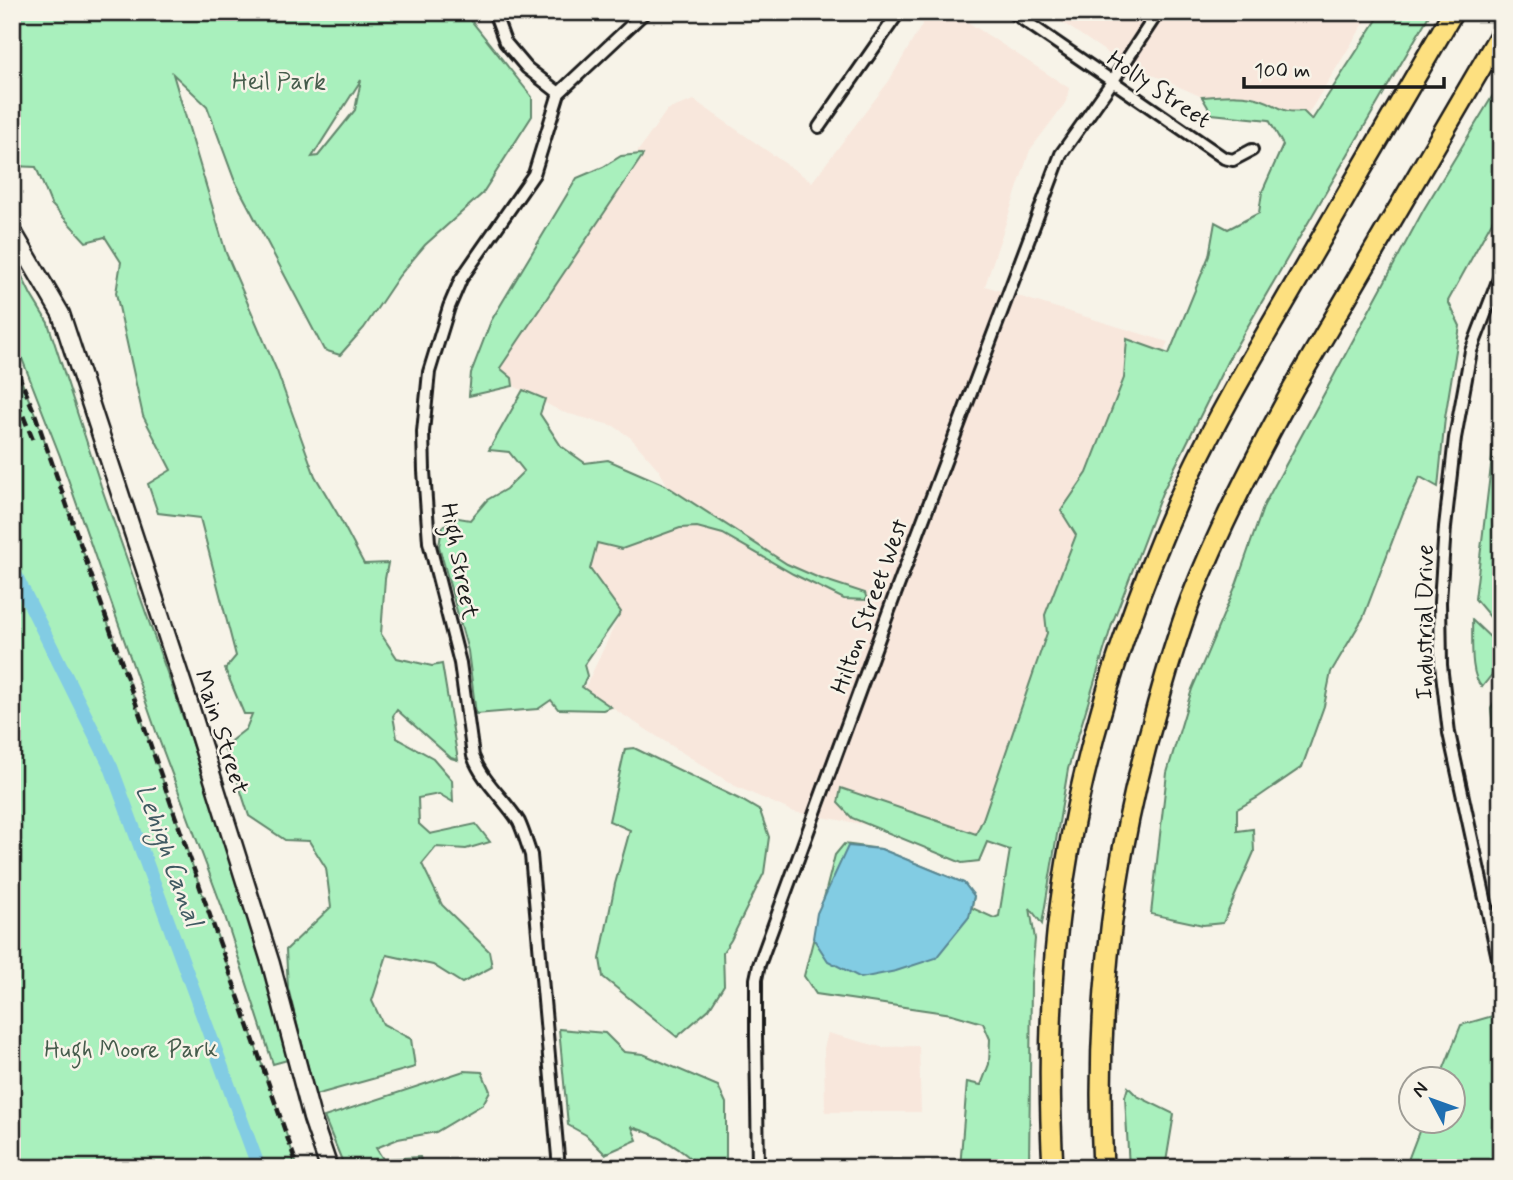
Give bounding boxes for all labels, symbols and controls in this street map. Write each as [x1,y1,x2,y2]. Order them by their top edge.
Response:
street label: Holly Street [1100,44,1216,136]
scale bar [1244,46,1443,90]
text: 100 m [1254,57,1310,85]
park label: Heil Park [232,67,326,98]
street label: High Street [429,500,485,623]
street label: Hilton Street West [824,514,917,698]
street label: Industrial Drive [1410,544,1441,700]
street label: Main Street [186,666,255,799]
water label: Lehigh Canal [125,780,210,934]
park label: Hugh Moore Park [44,1035,218,1069]
north arrow [1398,1064,1468,1134]
text: N [1407,1077,1434,1103]

